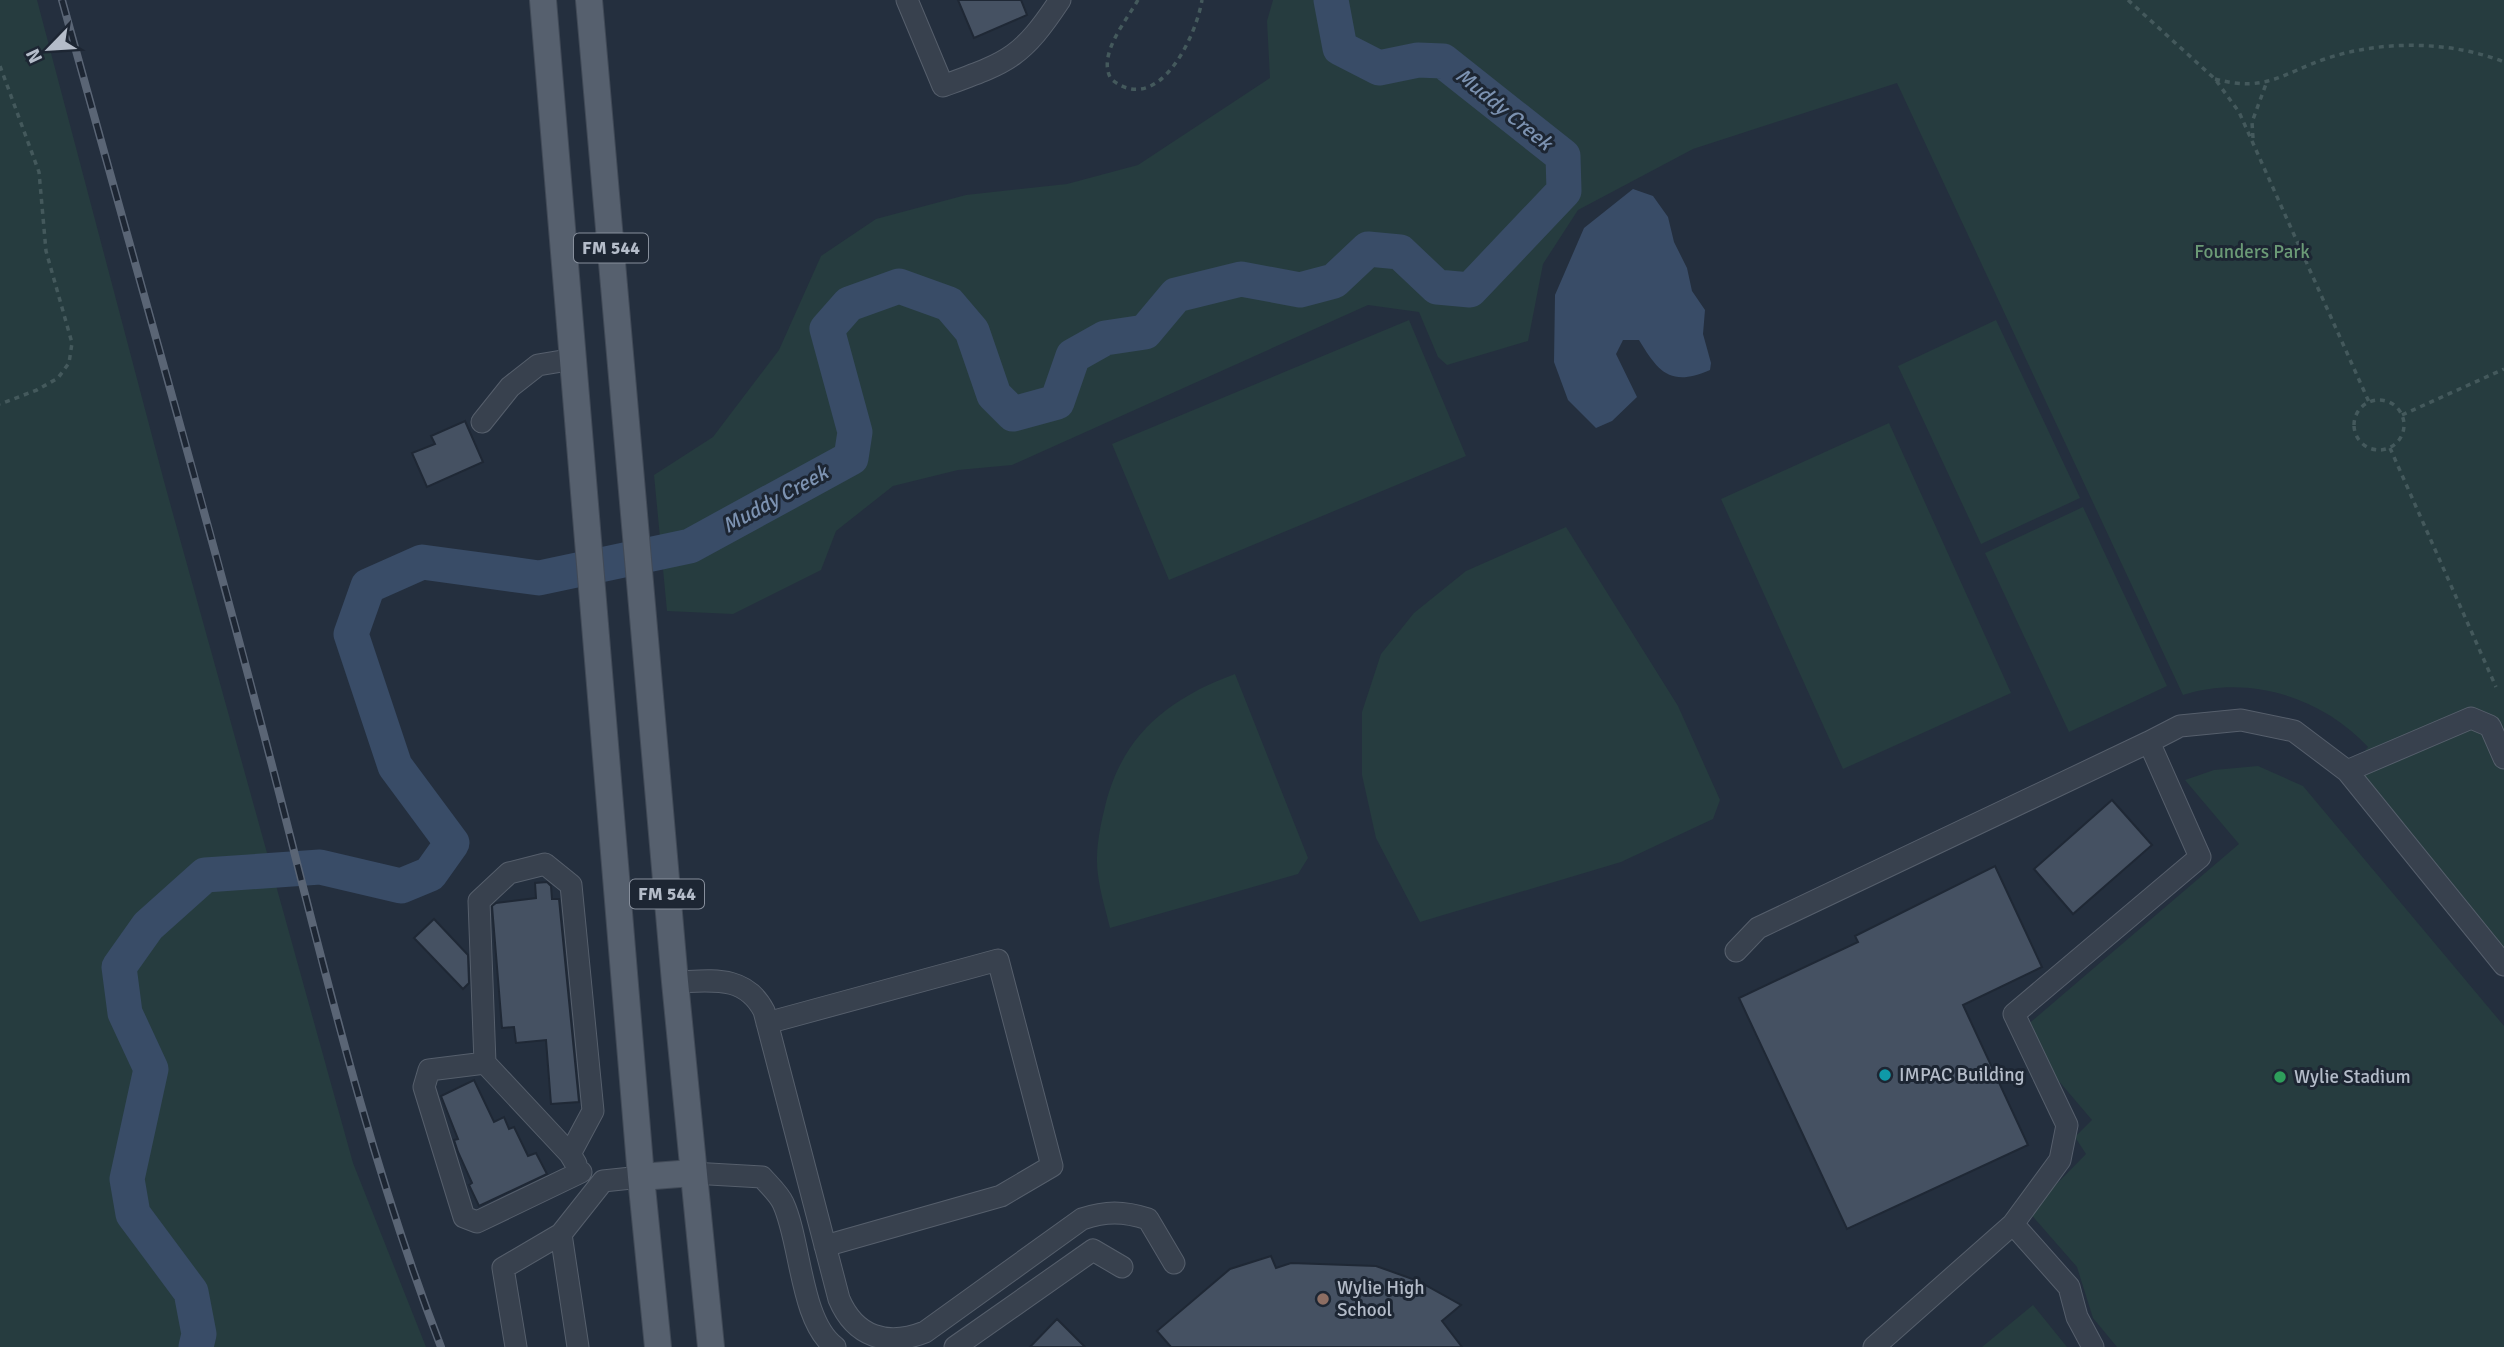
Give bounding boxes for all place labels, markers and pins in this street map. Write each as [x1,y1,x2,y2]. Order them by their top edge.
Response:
place label: IMPAC Building [1899,1063,2025,1087]
place label: Wylie Stadium [2294,1065,2411,1089]
marker: IMPAC Building [1877,1067,1893,1083]
marker: Wylie Stadium [2272,1069,2288,1085]
place label: Wylie High School [1337,1276,1425,1322]
marker: Wylie High School [1315,1291,1331,1307]

